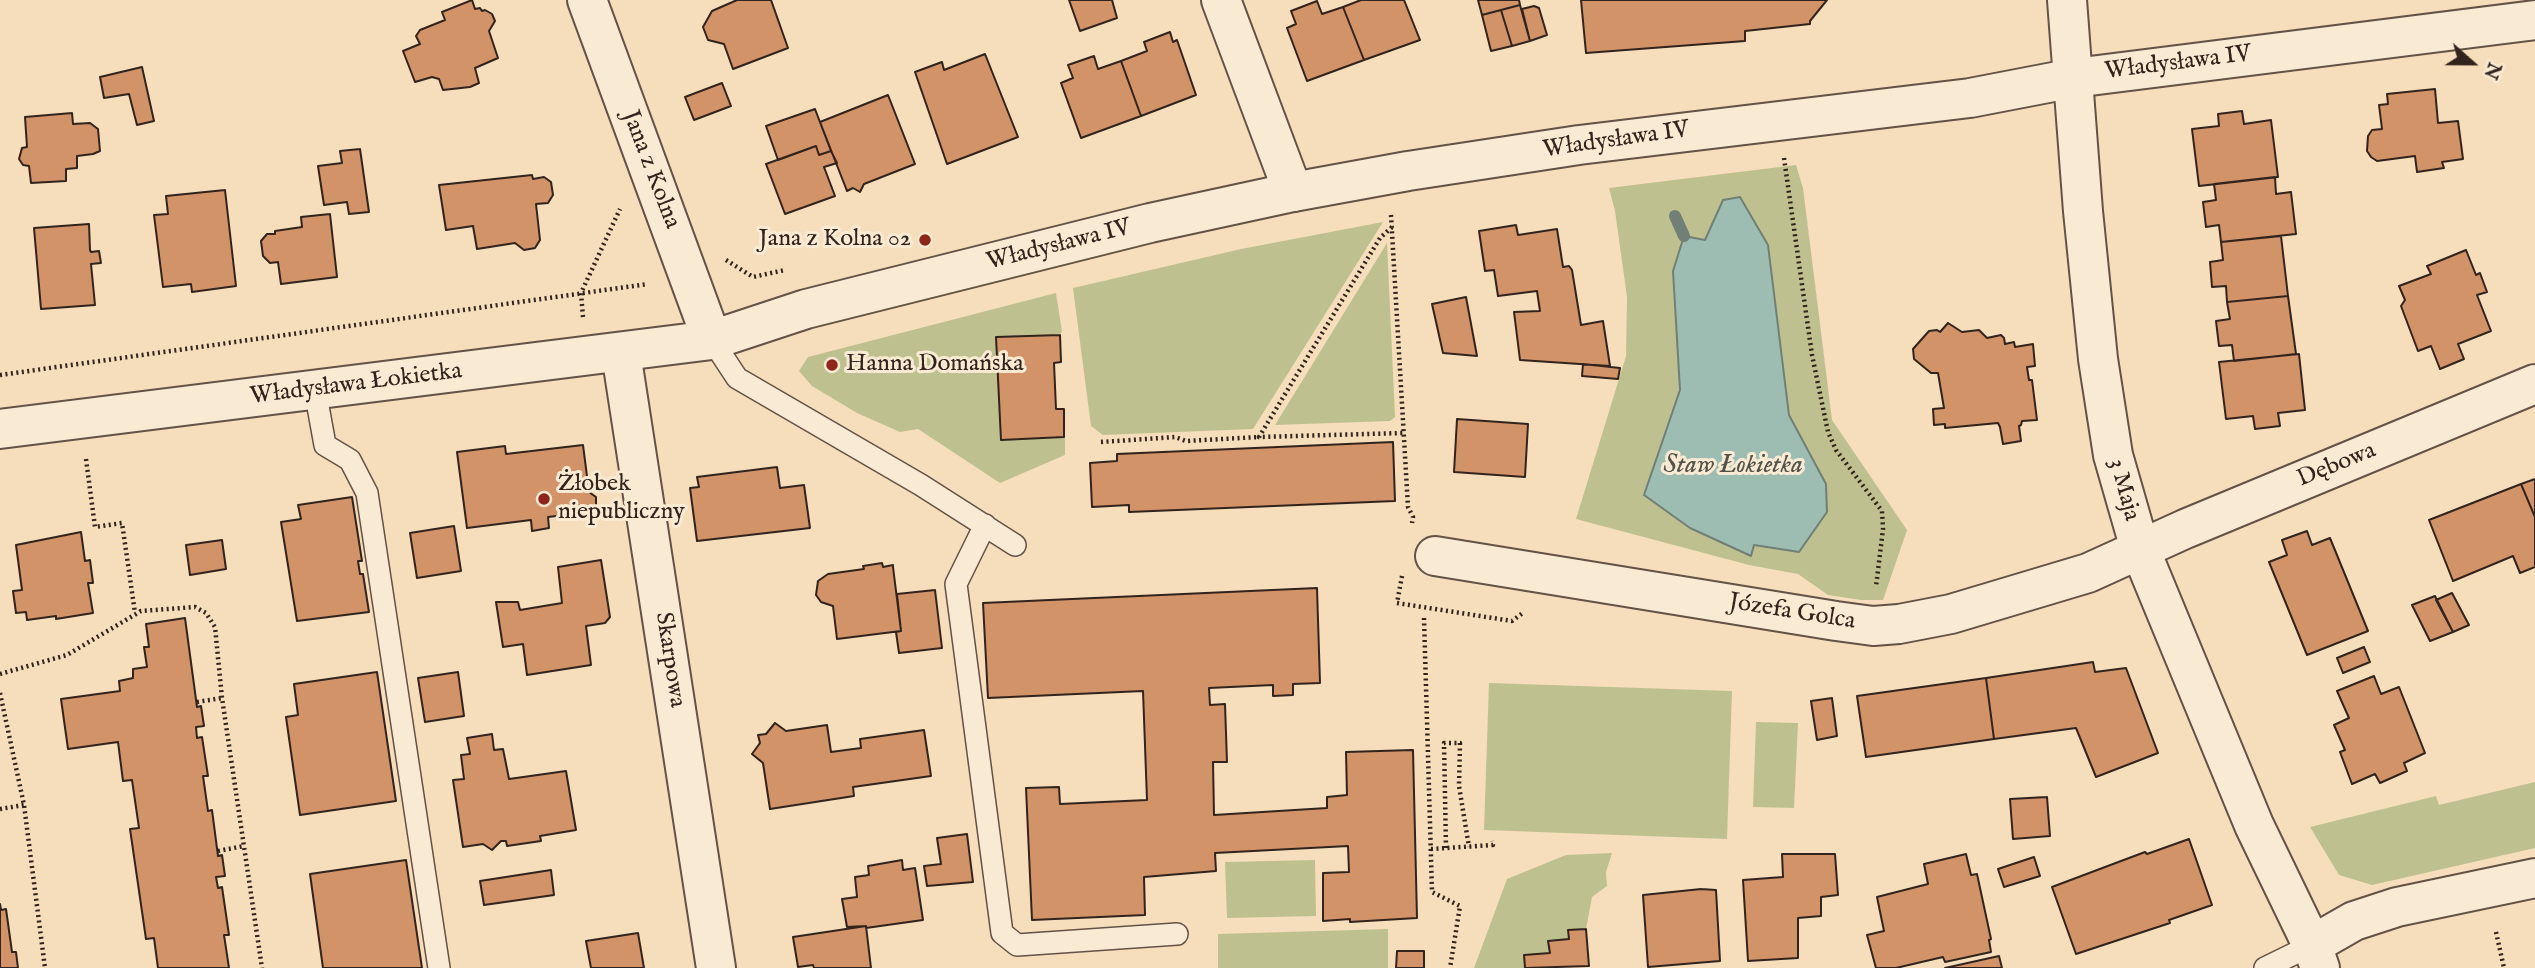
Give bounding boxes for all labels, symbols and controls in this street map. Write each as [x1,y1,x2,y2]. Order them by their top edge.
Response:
north arrow [2437,28,2507,98]
street label: Władysława IV [2103,41,2253,87]
text: N [2477,59,2506,82]
street label: Jana z Kolna [614,107,686,233]
street label: Władysława IV [1541,116,1691,166]
street label: Władysława IV [984,214,1134,278]
place label: Jana z Kolna 02 [759,226,911,254]
marker: Jana z Kolna 02 [917,232,933,248]
place label: Hanna Domańska [846,351,1024,379]
marker: Hanna Domańska [824,357,840,373]
street label: Władysława Łokietka [248,358,464,412]
street label: Dębowa [2294,437,2380,495]
water label: Staw Łokietka [1663,451,1803,483]
street label: 3 Maja [2101,456,2145,524]
place label: Żłobek niepubliczny [558,471,685,527]
marker: Żłobek niepubliczny [536,491,552,507]
street label: Józefa Golca [1727,589,1857,637]
street label: Skarpowa [647,610,691,710]

